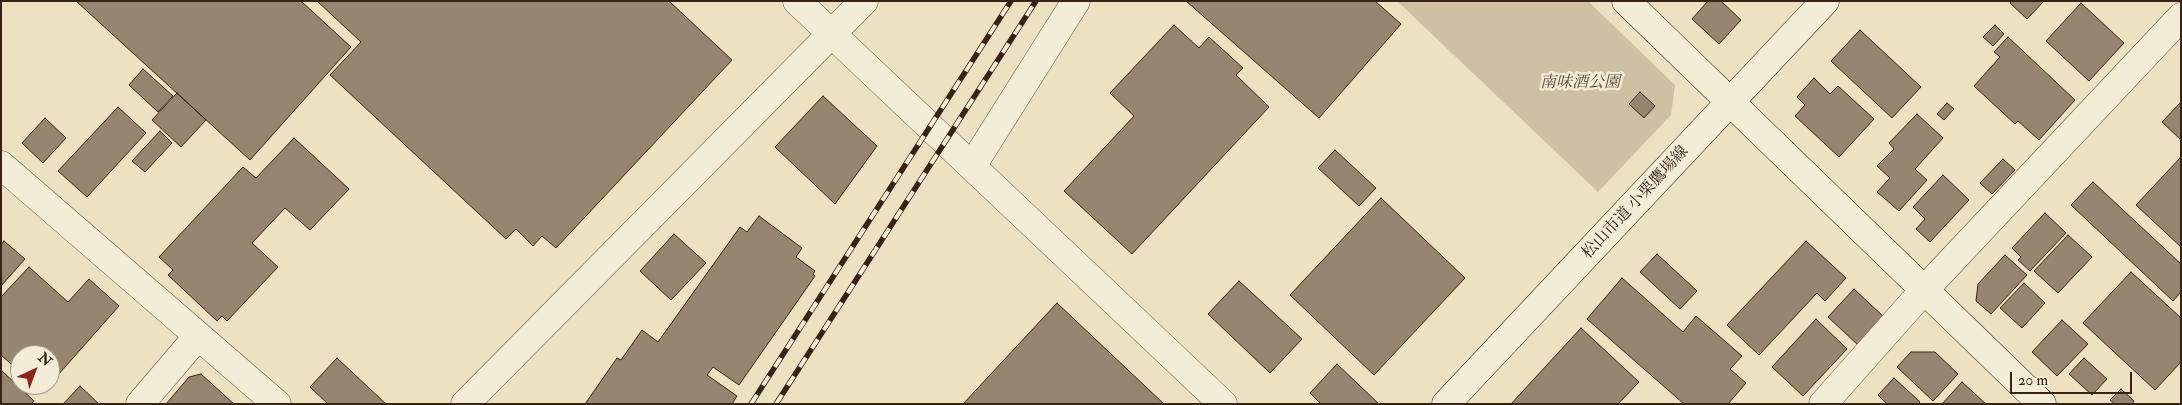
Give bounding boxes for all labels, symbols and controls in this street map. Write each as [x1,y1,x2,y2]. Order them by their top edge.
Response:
park label: 南味酒公園 [1540,74,1620,94]
street label: 松山市道 小栗鷹場線 [1579,143,1693,263]
north arrow [10,345,60,395]
text: N [34,349,55,370]
scale bar [2012,362,2134,394]
text: 20 m [2018,371,2048,390]

